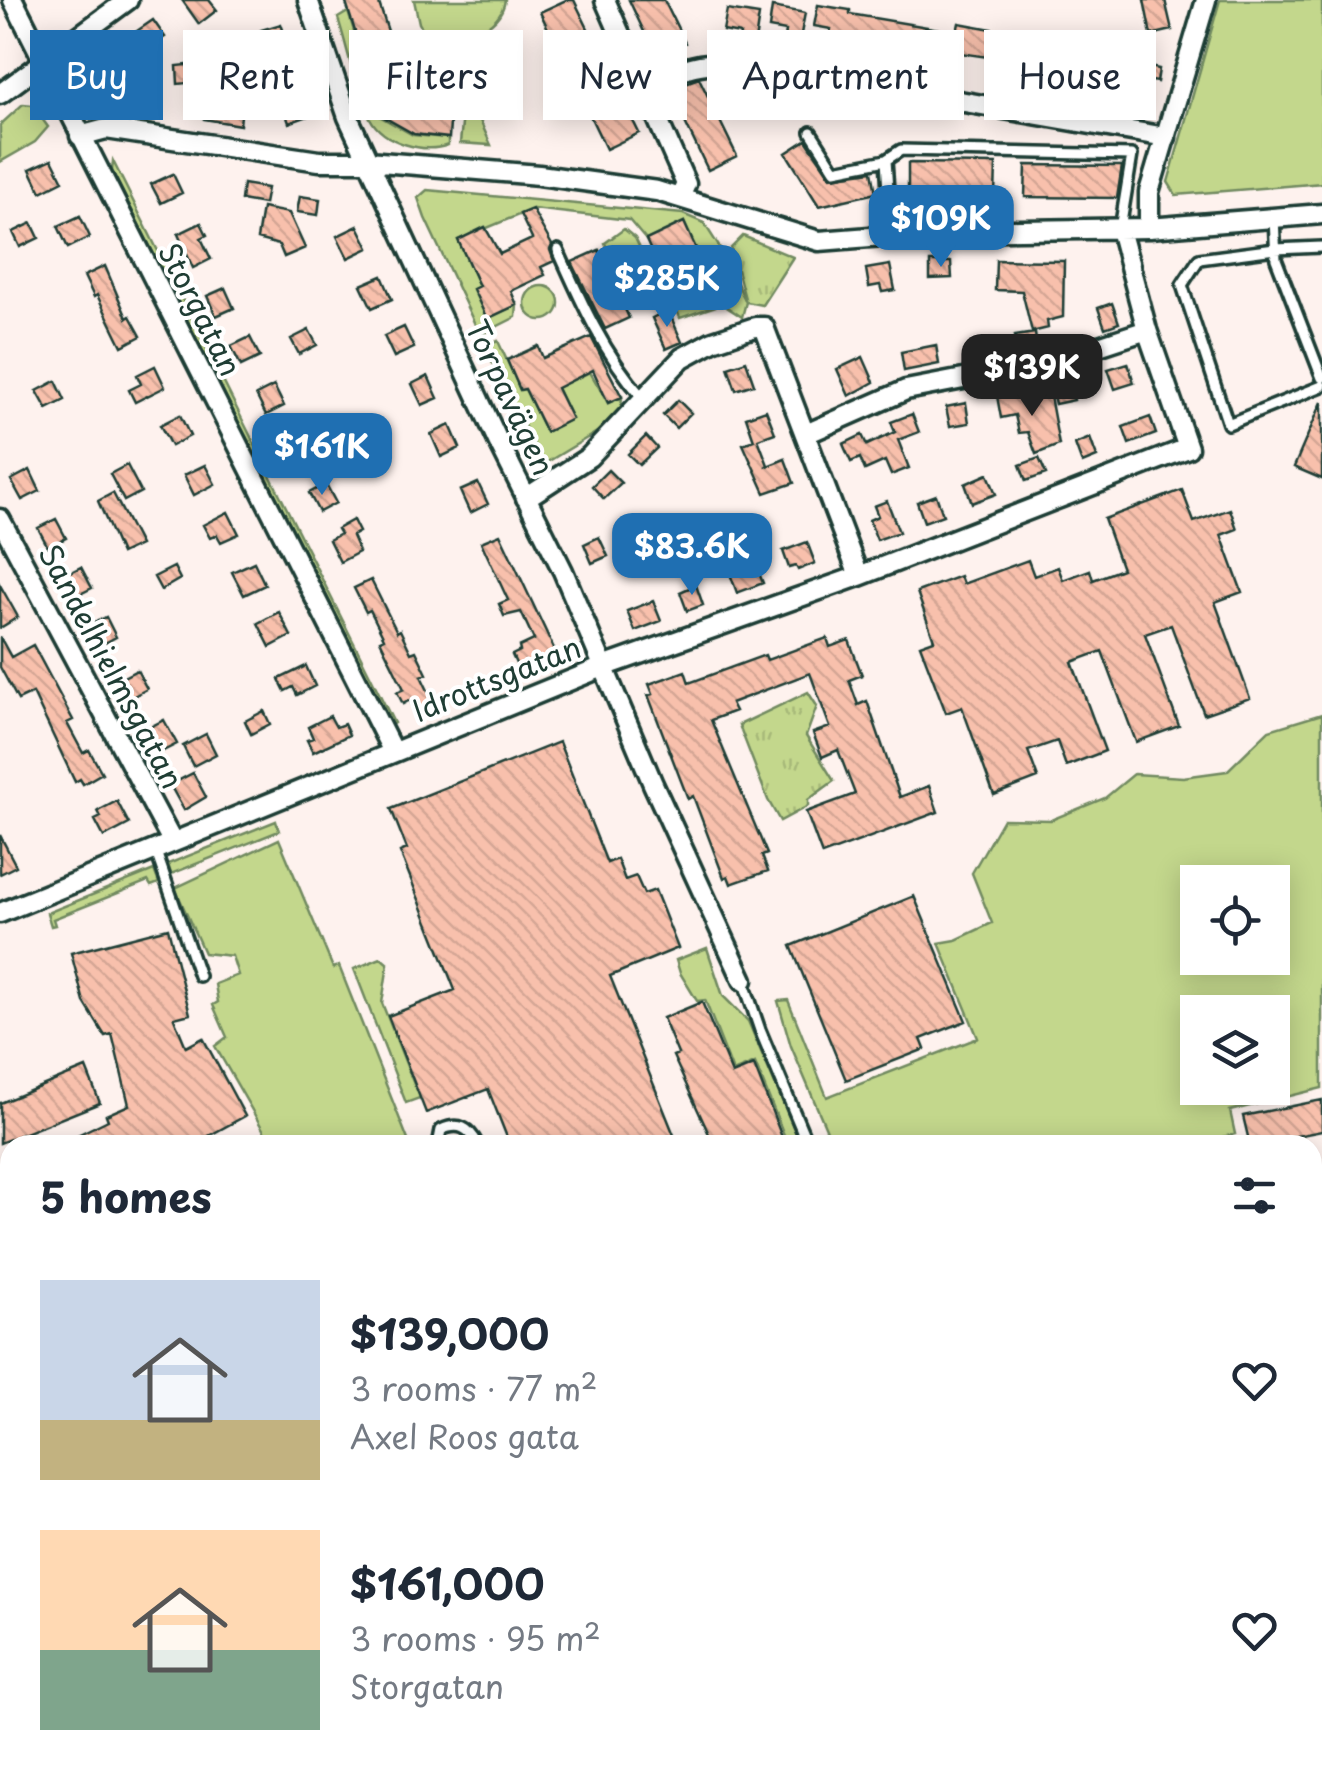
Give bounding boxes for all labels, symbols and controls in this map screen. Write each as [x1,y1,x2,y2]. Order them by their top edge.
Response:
chip: Buy [30,30,163,120]
chip: Rent [183,30,329,120]
chip: Filters [349,30,523,120]
chip: New [543,30,687,120]
chip: Apartment [707,30,964,120]
chip: House [984,30,1156,120]
pin: $109K [871,185,1011,270]
text: $109K [891,193,991,241]
street label: Storgatan [148,234,254,383]
pin: $285K [597,245,737,330]
text: $285K [614,253,720,301]
street label: Torpavägen [456,312,567,482]
pin: $139K [962,334,1102,419]
text: $139K [983,342,1081,390]
pin: $161K [252,413,392,498]
text: $161K [274,421,370,469]
pin: $83.6K [611,513,773,598]
text: $83.6K [634,521,750,569]
street label: Sandelhielmsgatan [29,535,196,796]
street label: Idrottsgatan [405,623,587,732]
map controls [1180,865,1290,1105]
button: locate [1180,865,1290,975]
button: layers [1180,995,1290,1105]
text: 5 homes [40,1164,212,1227]
icon: filters [1227,1168,1282,1223]
text: $139,000 [350,1301,549,1364]
icon: home [120,1320,240,1440]
icon: heart [1227,1353,1282,1408]
text: 3 rooms · 77 m² [350,1364,598,1412]
text: Axel Roos gata [350,1412,579,1460]
text: $161,000 [350,1551,545,1614]
icon: home [120,1570,240,1690]
icon: heart [1227,1603,1282,1658]
text: 3 rooms · 95 m² [350,1614,601,1662]
text: Storgatan [350,1662,504,1710]

